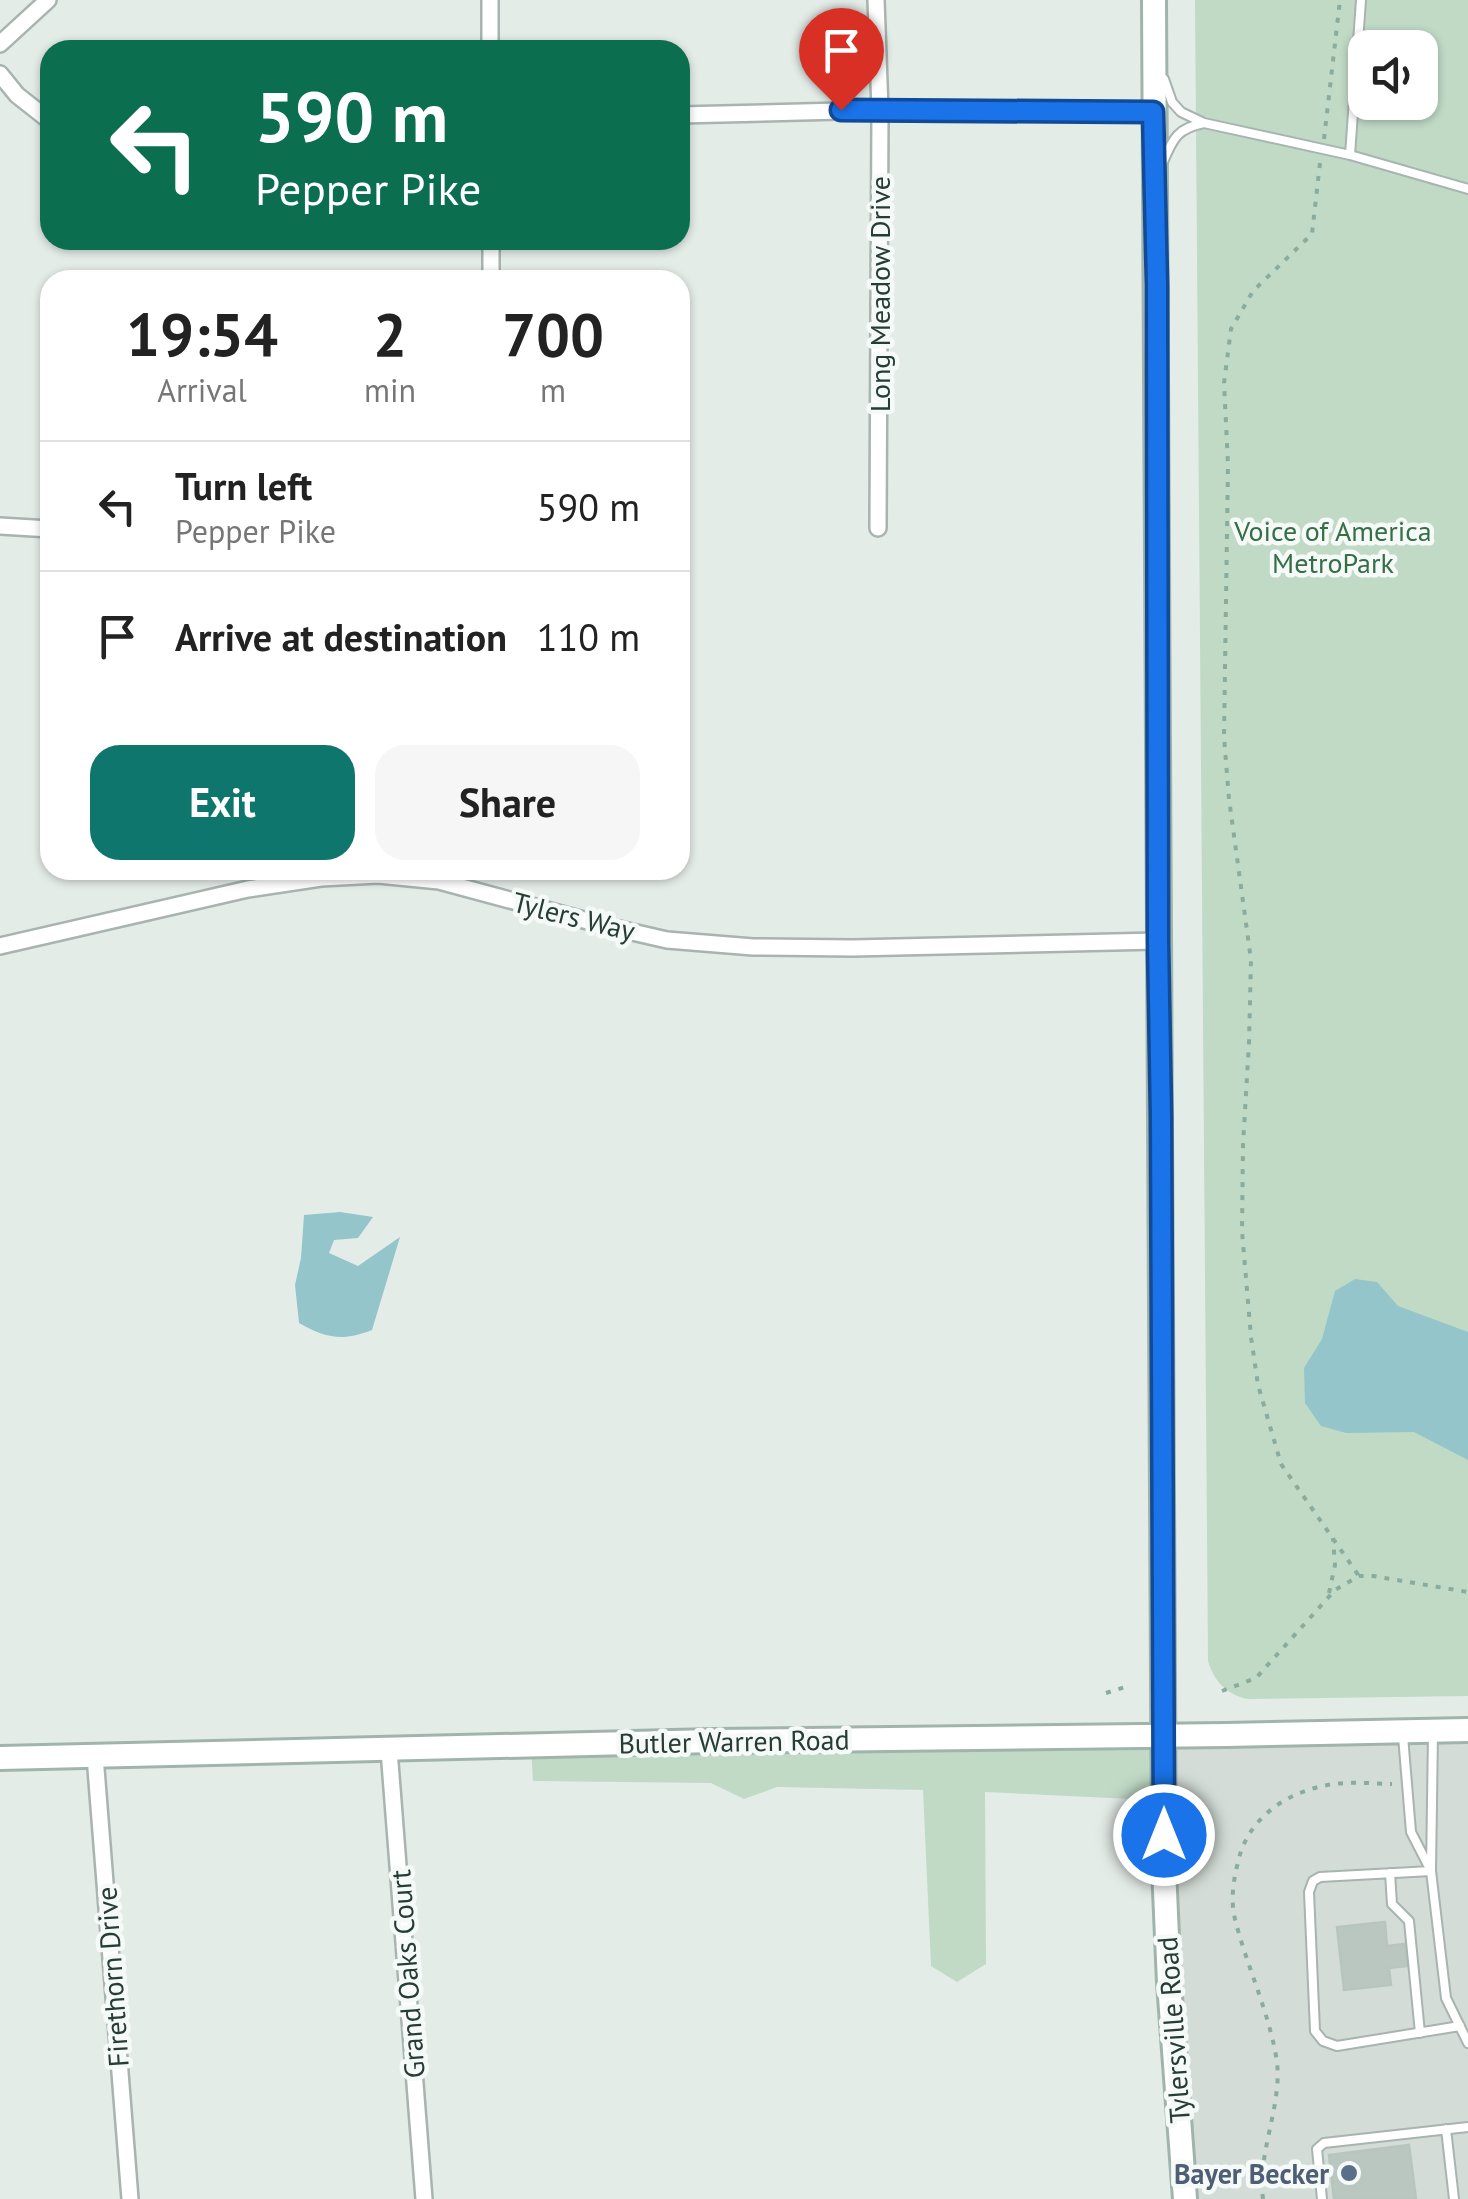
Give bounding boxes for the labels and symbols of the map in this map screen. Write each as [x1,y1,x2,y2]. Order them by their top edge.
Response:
pin [799,8,884,111]
street label: Long Meadow Drive [861,176,898,412]
park label: Voice of America MetroPark [1233,512,1432,581]
street label: Tylers Way [509,883,639,949]
street label: Butler Warren Road [618,1720,850,1762]
position arrow [1112,1783,1216,1887]
street label: Grand Oaks Court [381,1868,433,2080]
street label: Firethorn Drive [87,1886,137,2068]
street label: Tylersville Road [1148,1935,1198,2125]
place label: Bayer Becker [1174,2155,1329,2192]
marker: Bayer Becker [1338,2162,1360,2184]

